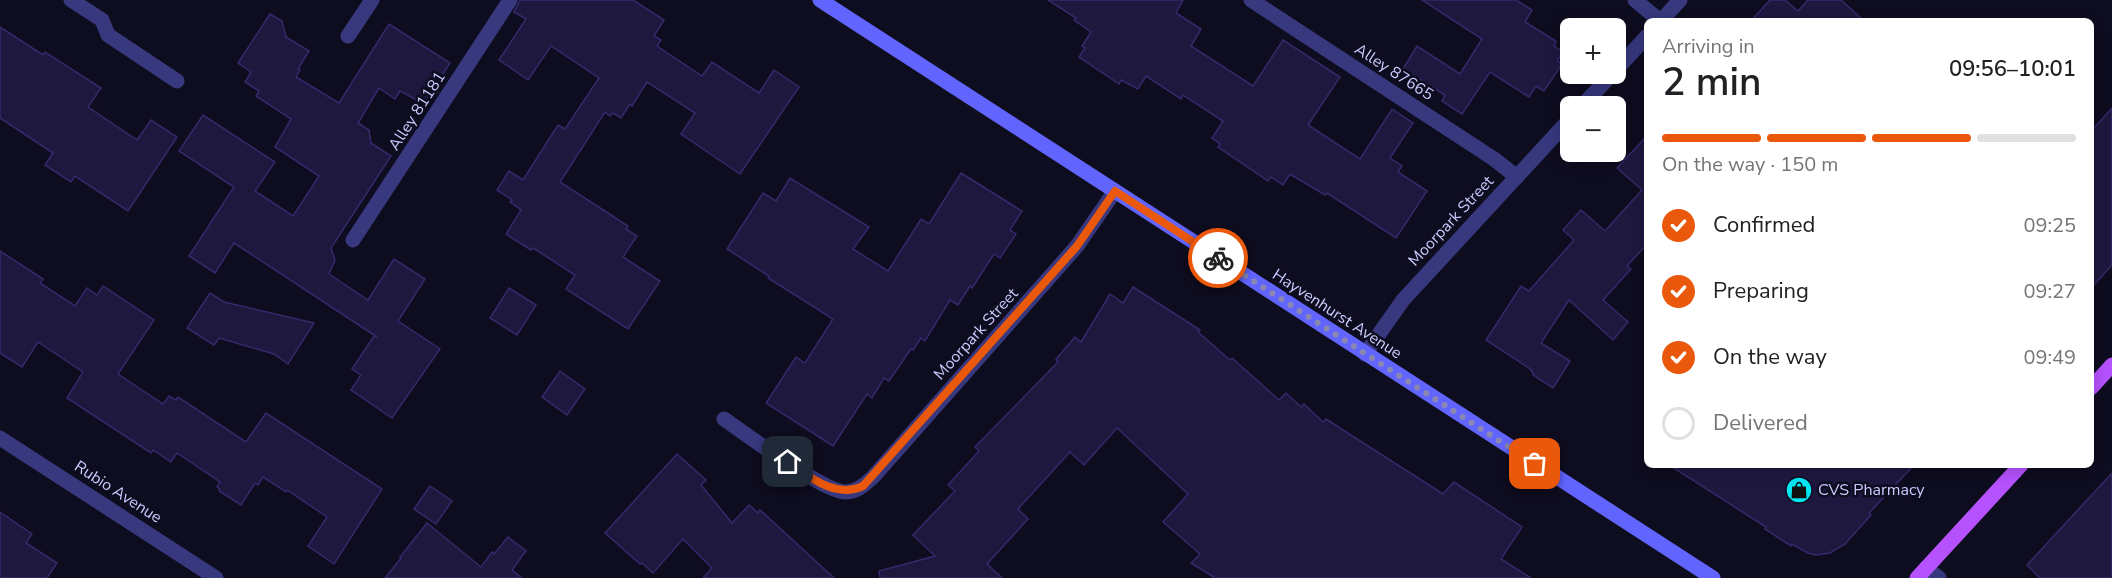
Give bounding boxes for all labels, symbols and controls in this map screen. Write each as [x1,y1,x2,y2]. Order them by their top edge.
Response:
map controls [1560,18,1626,162]
button: + [1560,18,1626,84]
text: Arriving in [1662,33,1755,60]
street label: Alley 87665 [1350,38,1438,106]
text: 09:56–10:01 [1949,54,2076,84]
text: 2 min [1662,56,1761,109]
street label: Alley 81181 [383,67,451,155]
button: − [1560,96,1626,162]
text: On the way · 150 m [1662,151,1838,178]
street label: Moorpark Street [1403,171,1499,271]
icon: check [1662,209,1695,242]
text: Confirmed [1713,210,1815,240]
text: 09:25 [2023,212,2076,239]
courier [1188,228,1248,288]
icon: bike [1202,242,1235,275]
street label: Hayvenhurst Avenue [1268,264,1406,364]
icon: check [1662,275,1695,308]
text: Preparing [1713,276,1809,306]
text: 09:27 [2023,278,2076,305]
street label: Moorpark Street [929,283,1023,385]
icon: check [1662,341,1695,374]
text: On the way [1713,342,1827,372]
text: 09:49 [2023,344,2076,371]
text: Delivered [1713,408,1808,438]
pin [762,436,813,487]
pin [1509,438,1560,489]
icon: home [771,445,804,478]
icon: bag [1518,447,1551,480]
street label: Rubio Avenue [70,455,166,529]
shop icon: CVS Pharmacy [1784,475,1814,505]
place label: CVS Pharmacy [1818,479,1925,501]

